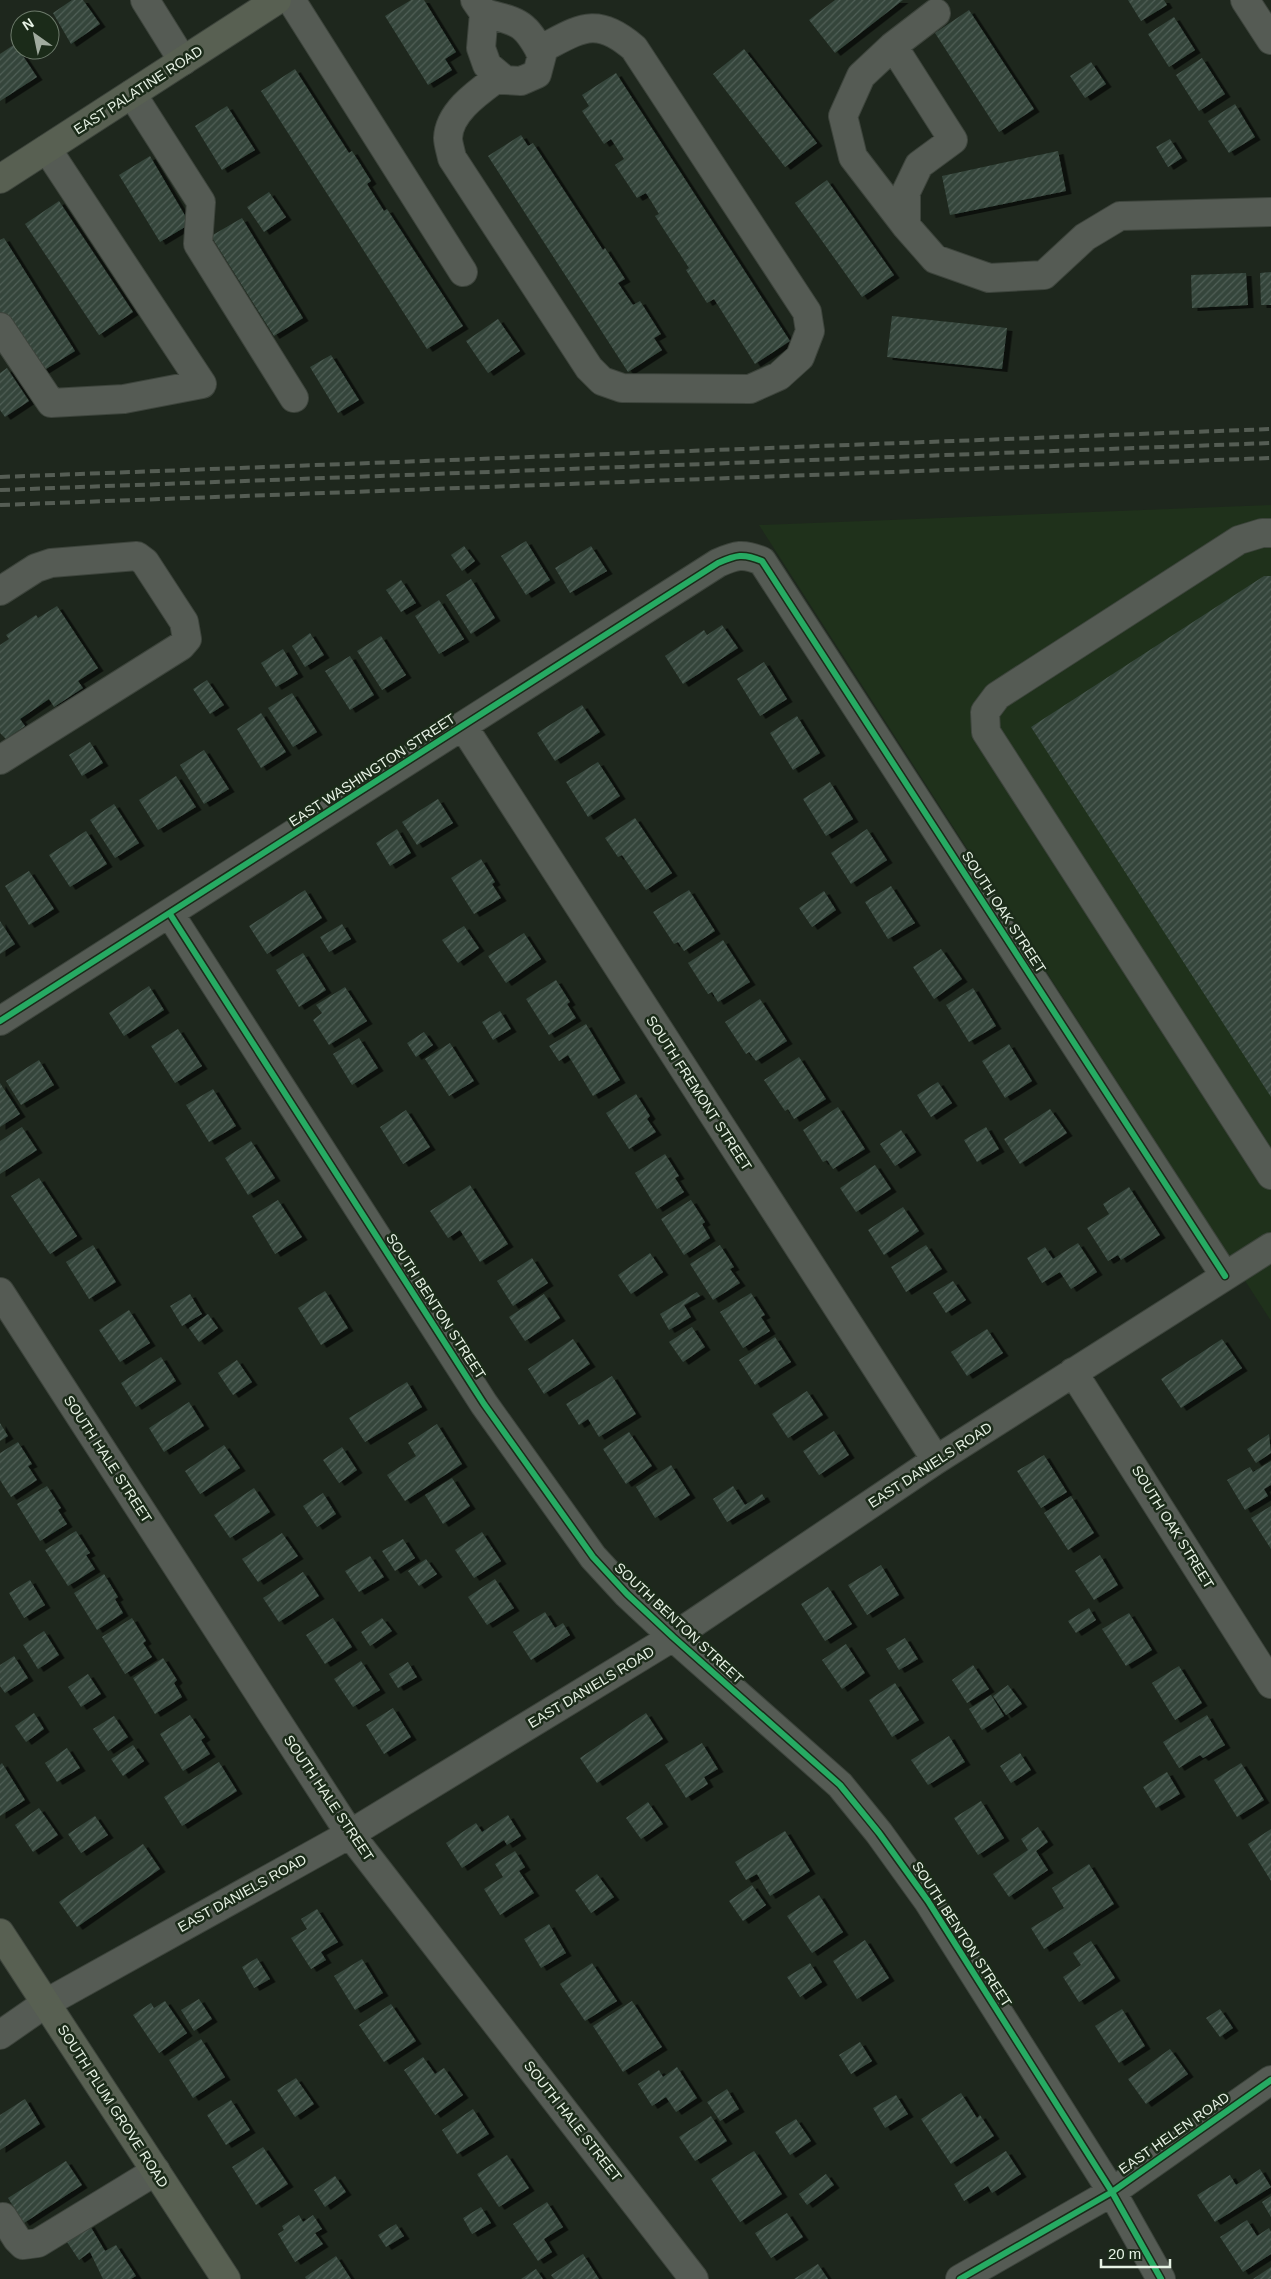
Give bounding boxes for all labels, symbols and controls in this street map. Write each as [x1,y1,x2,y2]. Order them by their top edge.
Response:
north arrow [10,10,60,60]
text: N [19,15,37,34]
street label: EAST PALATINE ROAD [71,42,205,138]
street label: EAST WASHINGTON STREET [286,710,458,830]
street label: SOUTH OAK STREET [959,848,1050,976]
street label: SOUTH FREMONT STREET [643,1013,755,1174]
street label: SOUTH BENTON STREET [383,1230,489,1382]
street label: SOUTH HALE STREET [61,1392,155,1526]
street label: EAST DANIELS ROAD [865,1419,995,1511]
street label: SOUTH OAK STREET [1129,1463,1218,1592]
street label: SOUTH BENTON STREET [611,1559,747,1687]
street label: EAST DANIELS ROAD [525,1643,657,1731]
street label: SOUTH HALE STREET [281,1732,377,1864]
street label: EAST DANIELS ROAD [175,1851,309,1935]
street label: SOUTH BENTON STREET [909,1858,1015,2010]
street label: SOUTH PLUM GROVE ROAD [54,2022,172,2190]
street label: SOUTH HALE STREET [521,2058,625,2185]
street label: EAST HELEN ROAD [1116,2089,1232,2177]
scale bar [1101,2236,1170,2268]
text: 20 m [1108,2245,1141,2262]

